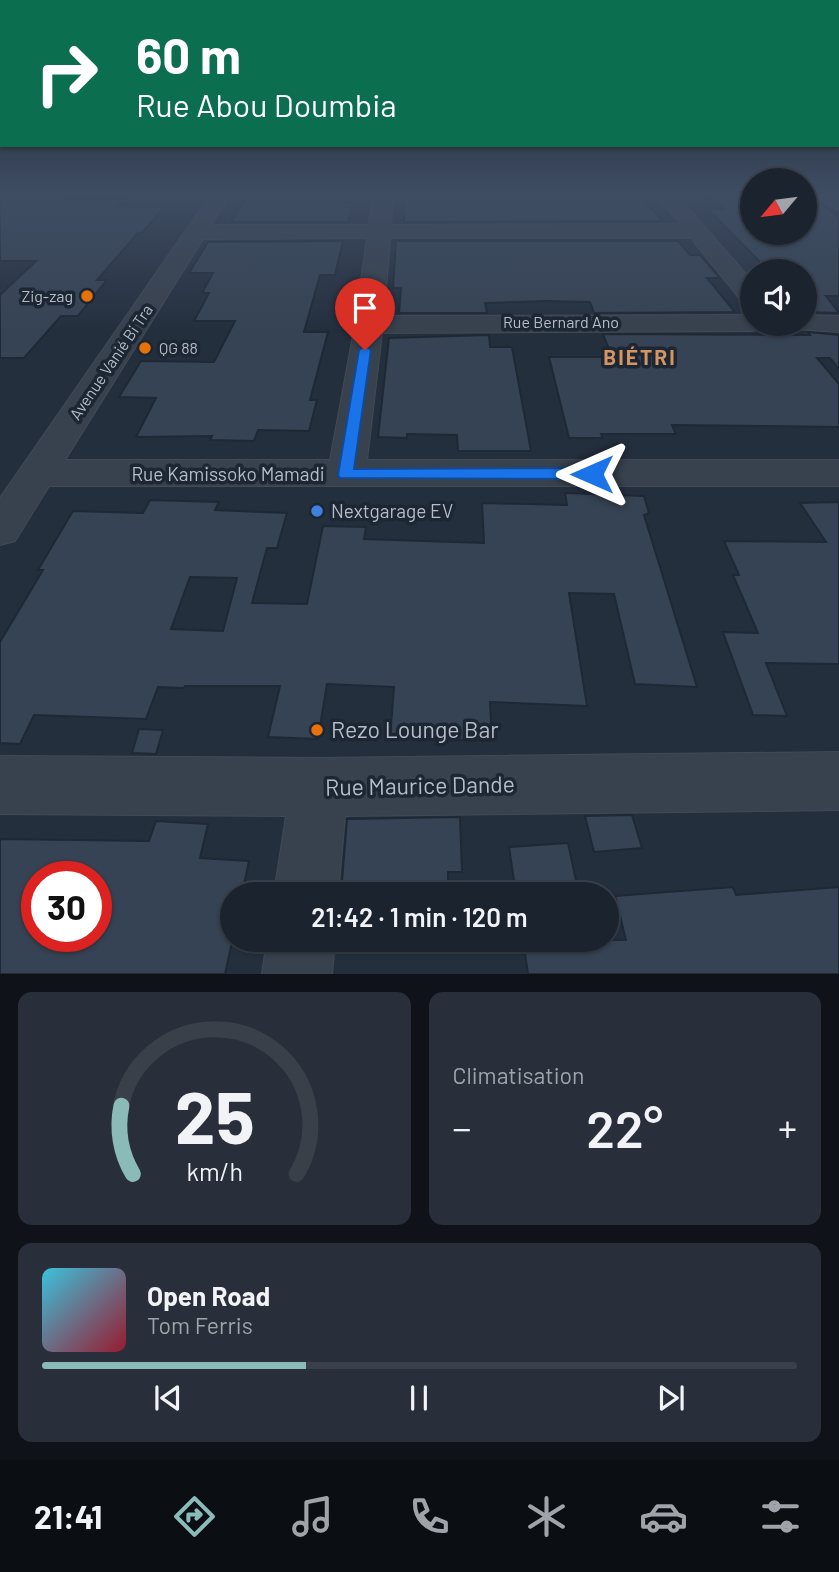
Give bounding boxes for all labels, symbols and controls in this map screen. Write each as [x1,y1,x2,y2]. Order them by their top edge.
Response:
text: 60 m [136,25,241,84]
icon: right [21,28,112,119]
text: Rue Abou Doumbia [136,85,397,123]
north arrow [740,168,817,245]
map controls [740,168,817,336]
button: sound [740,259,817,336]
pin [335,278,395,350]
place label: Zig-zag [21,286,73,305]
marker: Zig-zag [79,288,95,304]
icon: arrive [346,289,384,327]
street label: Avenue Vanié Bi Tra [65,301,156,423]
street label: Rue Bernard Ano [503,312,619,331]
place label: QG 88 [159,338,198,357]
marker: QG 88 [137,340,153,356]
district label: BIÉTRI [603,344,677,369]
position arrow [555,437,629,511]
street label: Rue Kamissoko Mamadi [131,462,325,485]
place label: Nextgarage EV [331,499,453,522]
marker: Nextgarage EV [309,503,325,519]
place label: Rezo Lounge Bar [331,715,499,743]
marker: Rezo Lounge Bar [309,722,325,738]
street label: Rue Maurice Dande [325,769,515,801]
speed limit sign: 30 [21,861,112,952]
text: 21:42 · 1 min · 120 m [311,901,528,932]
text: Climatisation [453,1061,584,1089]
text: 25 [174,1072,254,1160]
text: 22° [586,1096,663,1158]
text: − [453,1104,472,1150]
text: + [778,1104,797,1150]
text: km/h [186,1156,243,1186]
text: Open Road [147,1280,270,1311]
text: Tom Ferris [147,1311,253,1339]
icon: previous [149,1379,187,1417]
icon: pause [400,1379,438,1417]
icon: next [652,1379,690,1417]
icon: directions [170,1492,219,1541]
icon: music [288,1492,337,1541]
icon: phone [405,1492,454,1541]
icon: climate [522,1492,571,1541]
icon: car [639,1492,688,1541]
icon: filters [756,1492,805,1541]
text: 21:41 [34,1497,102,1535]

